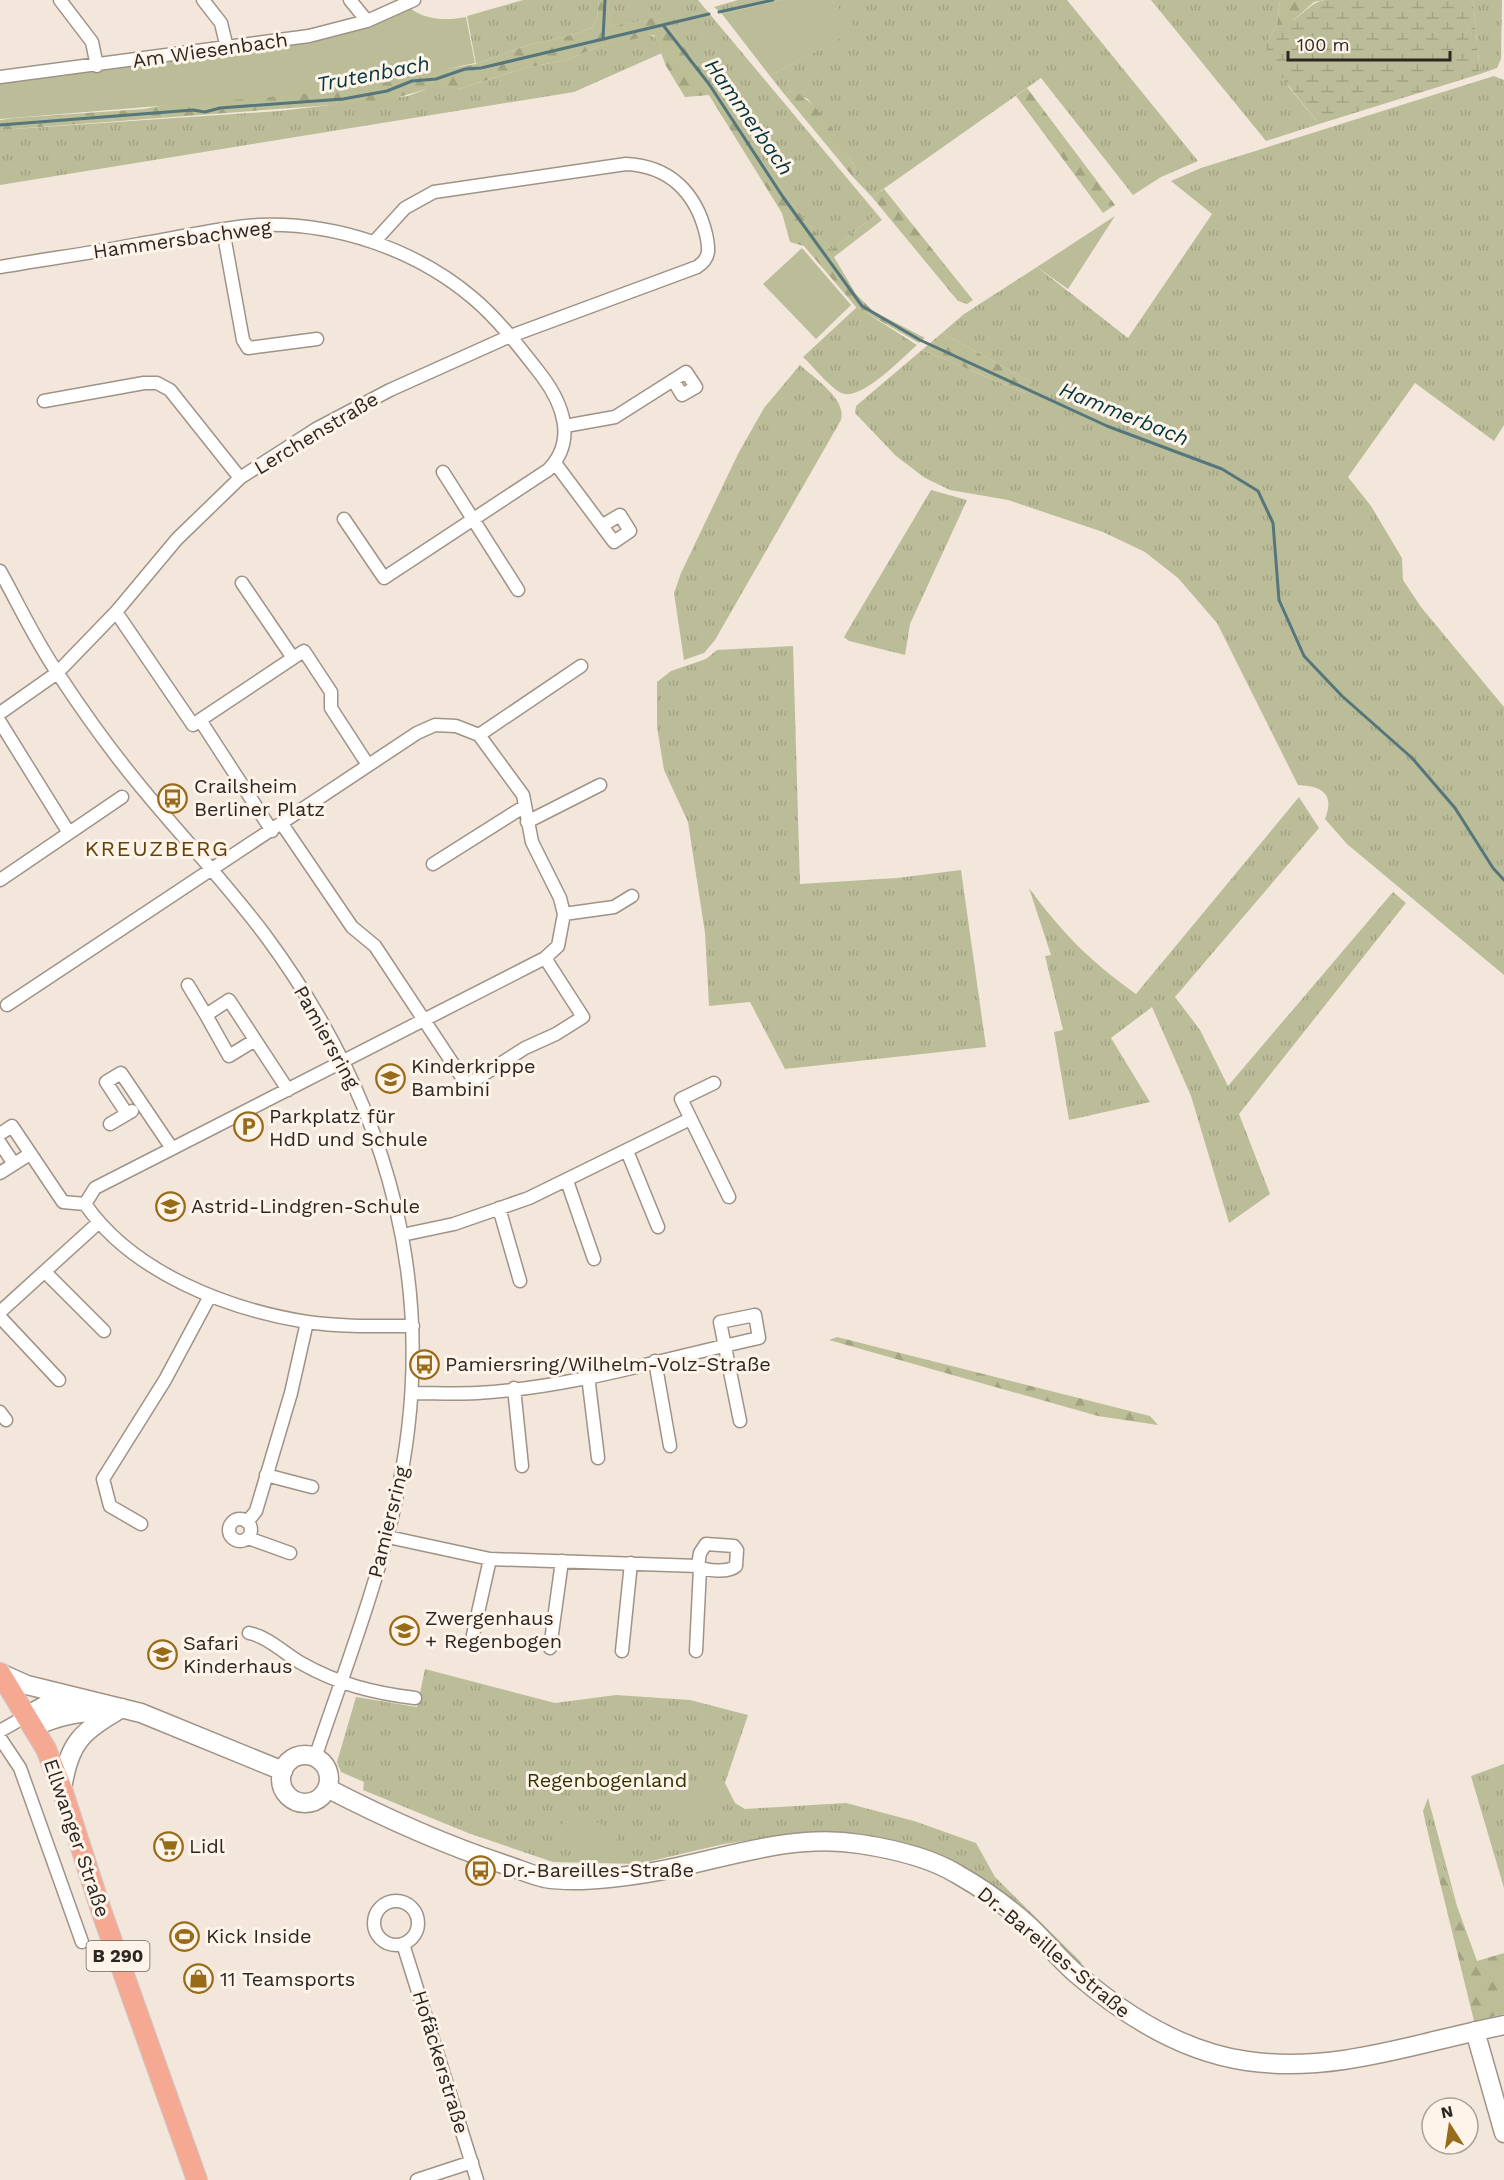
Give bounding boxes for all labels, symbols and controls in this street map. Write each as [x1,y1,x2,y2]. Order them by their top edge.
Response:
scale bar [1288,24,1450,62]
street label: Am Wiesenbach [131,27,289,73]
text: 100 m [1297,34,1350,55]
water label: Trutenbach [314,50,431,97]
water label: Hammerbach [700,53,799,180]
street label: Hammersbachweg [91,215,273,263]
water label: Hammerbach [1056,376,1192,451]
street label: Lerchenstraße [250,387,382,479]
place label: Crailsheim Berliner Platz [194,774,325,821]
bus stop icon: Crailsheim Berliner Platz [157,782,189,814]
district label: KREUZBERG [85,836,229,861]
street label: Pamiersring [289,981,365,1093]
place label: Kinderkrippe Bambini [411,1054,536,1101]
school or university icon: Kinderkrippe Bambini [374,1062,406,1094]
place label: Parkplatz für HdD und Schule [269,1104,428,1151]
parking icon: Parkplatz für HdD und Schule [232,1111,264,1143]
school or university icon: Astrid-Lindgren-Schule [154,1190,186,1222]
place label: Astrid-Lindgren-Schule [191,1194,420,1218]
bus stop icon: Pamiersring/Wilhelm-Volz-Straße [408,1348,440,1380]
place label: Pamiersring/Wilhelm-Volz-Straße [445,1352,771,1376]
street label: Pamiersring [363,1463,414,1580]
place label: Zwergenhaus + Regenbogen [425,1606,562,1653]
school or university icon: Zwergenhaus + Regenbogen [388,1614,420,1646]
place label: Safari Kinderhaus [183,1631,293,1678]
school or university icon: Safari Kinderhaus [146,1639,178,1671]
street label: Ellwanger Straße [39,1756,115,1920]
park label: Regenbogenland [527,1768,687,1792]
supermarket icon: Lidl [152,1830,184,1862]
place label: Lidl [189,1834,225,1858]
bus stop icon: Dr.-Bareilles-Straße [465,1854,497,1886]
place label: Dr.-Bareilles-Straße [502,1858,694,1882]
street label: Dr.-Bareilles-Straße [973,1881,1135,2023]
sports icon: Kick Inside [169,1920,201,1952]
place label: Kick Inside [206,1924,312,1948]
road number: B 290 [86,1941,150,1971]
shop icon: 11 Teamsports [183,1963,215,1995]
place label: 11 Teamsports [220,1967,355,1991]
street label: Hofäckerstraße [408,1988,474,2136]
north arrow [1420,2096,1480,2156]
text: N [1439,2101,1455,2122]

